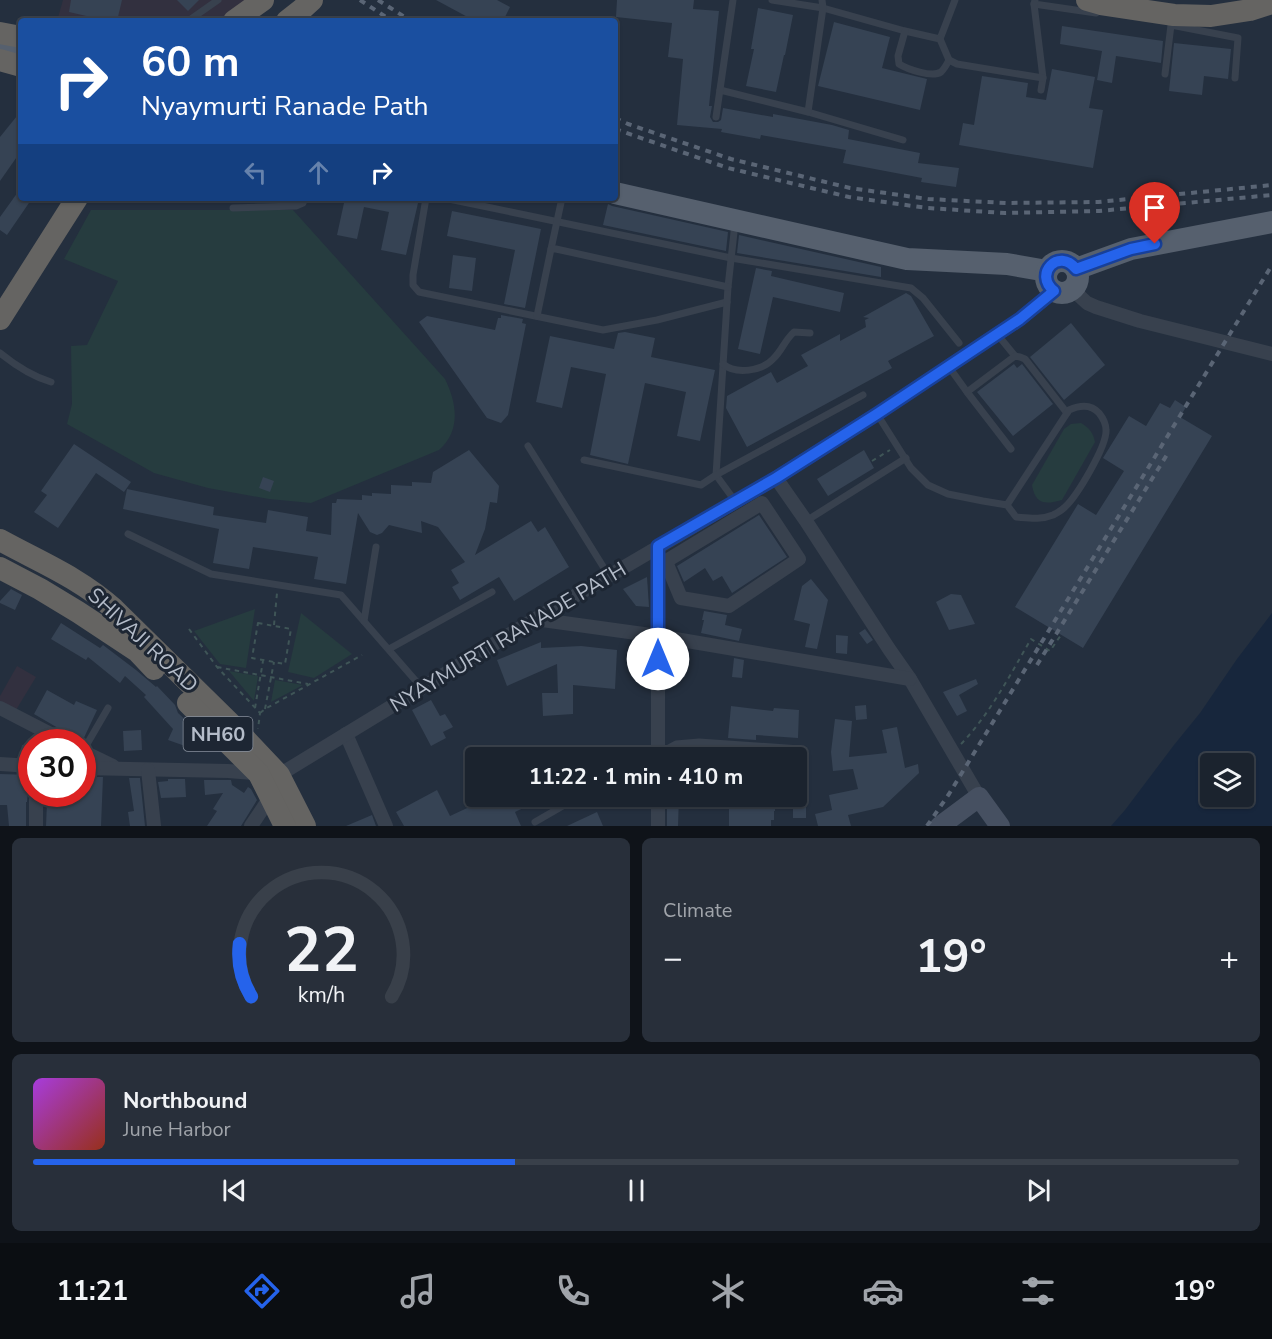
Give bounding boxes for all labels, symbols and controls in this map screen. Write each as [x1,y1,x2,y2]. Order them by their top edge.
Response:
text: 60 m [141,34,240,91]
icon: right [42,42,120,120]
text: Nyaymurti Ranade Path [141,88,428,125]
icon: left [239,156,272,189]
icon: ahead [302,156,335,189]
icon: right [365,156,398,189]
pin [1129,182,1180,244]
icon: arrive [1138,191,1171,224]
street label: NYAYMURTI RANADE PATH [385,555,631,719]
street label: SHIVAJI ROAD [82,581,204,699]
position arrow [626,627,690,691]
road number: NH60 [184,717,252,751]
speed limit sign: 30 [18,729,96,807]
map controls [1200,753,1254,807]
button: layers [1200,753,1254,807]
text: 11:22 · 1 min · 410 m [529,762,743,792]
text: Climate [663,897,732,924]
text: 22 [284,908,358,993]
text: 19° [915,927,987,988]
text: − [663,936,683,981]
text: + [1219,936,1239,981]
text: km/h [297,980,345,1010]
text: Northbound [123,1086,247,1116]
text: June Harbor [123,1116,231,1143]
icon: previous [218,1174,251,1207]
icon: pause [620,1174,653,1207]
icon: next [1022,1174,1055,1207]
icon: directions [241,1270,283,1312]
icon: music [397,1270,439,1312]
icon: phone [552,1270,594,1312]
icon: climate [707,1270,749,1312]
icon: car [862,1270,904,1312]
icon: filters [1017,1270,1059,1312]
text: 11:21 [57,1273,128,1310]
text: 19° [1173,1273,1215,1310]

